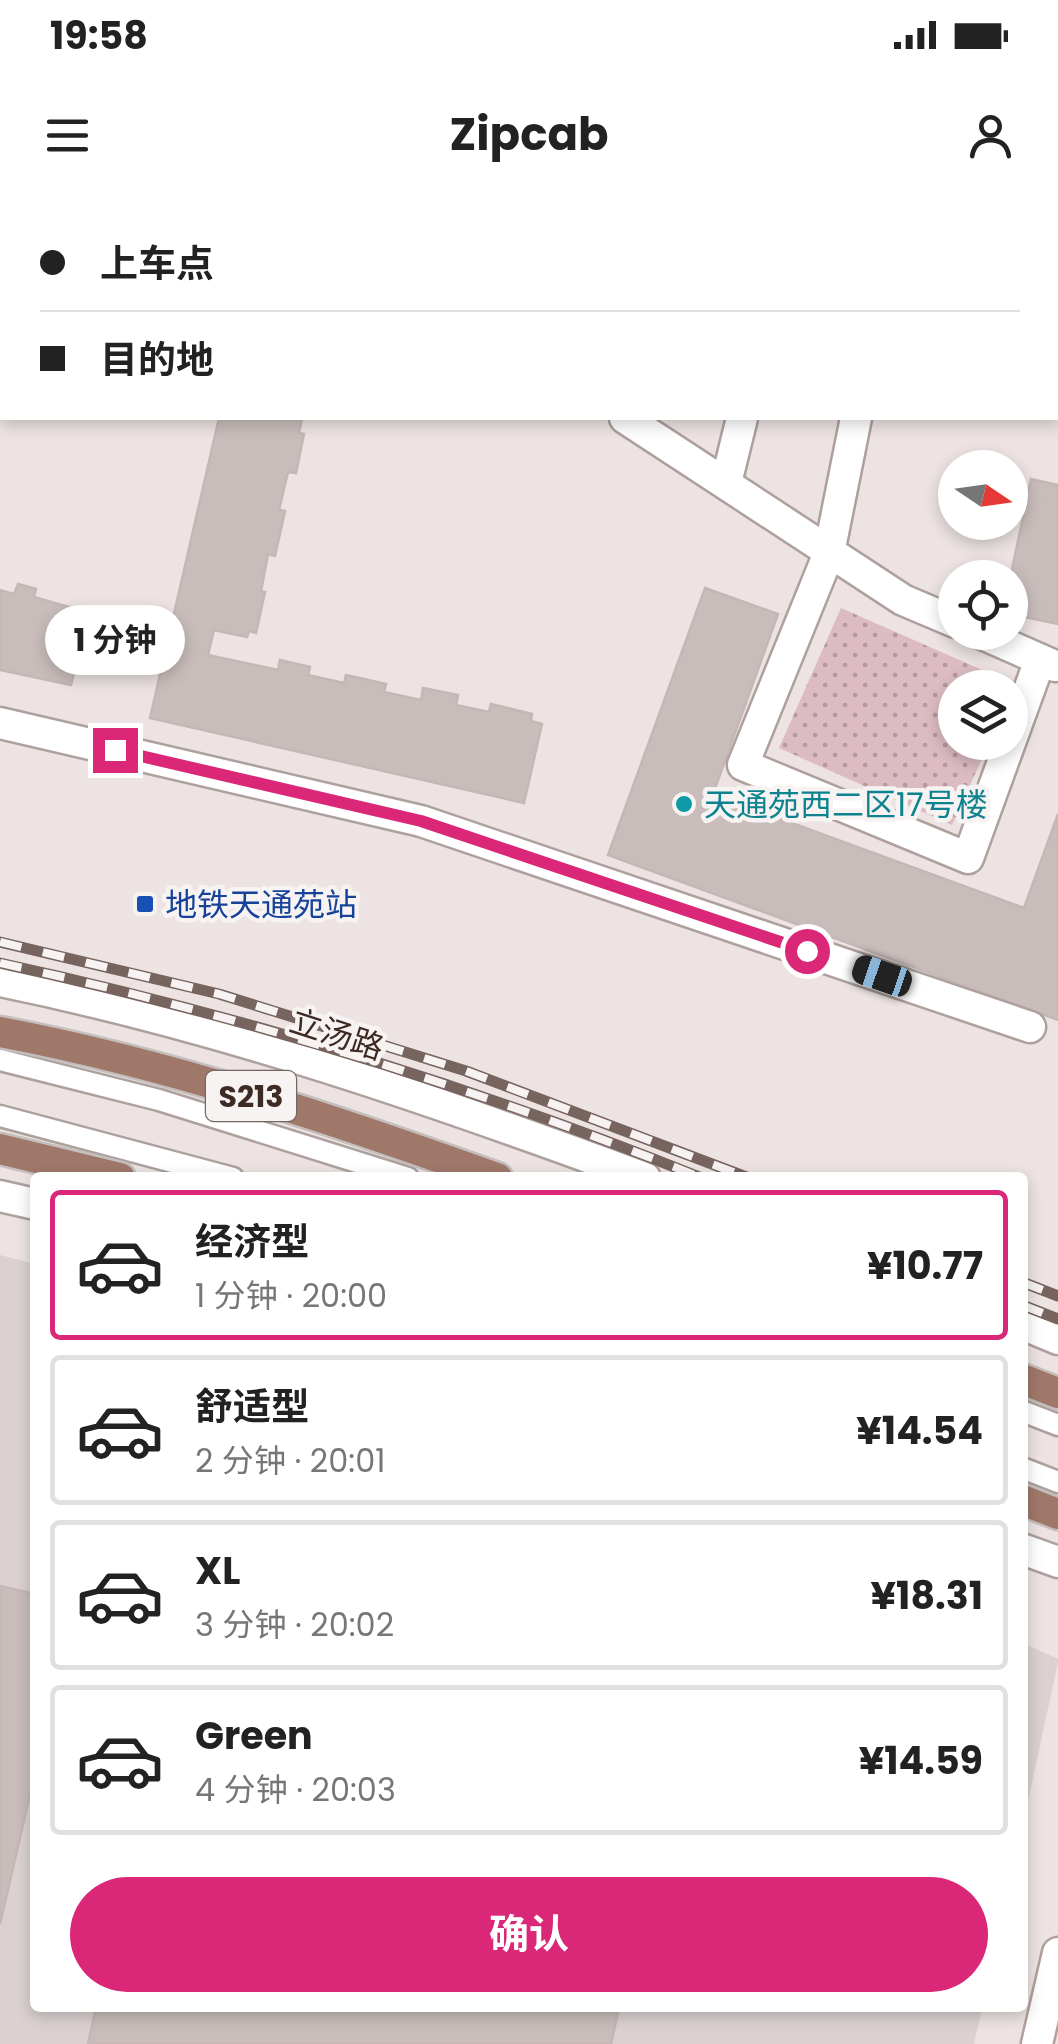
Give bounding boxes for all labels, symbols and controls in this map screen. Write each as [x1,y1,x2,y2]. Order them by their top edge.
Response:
text: 19:58 [50,9,148,62]
text: Zipcab [450,103,609,166]
icon: menu [40,108,95,163]
icon: person [963,108,1018,163]
text: 上车点 [100,237,214,290]
text: 目的地 [100,333,214,386]
north arrow [938,450,1028,540]
map controls [938,450,1028,760]
button: locate [938,560,1028,650]
callout: 1 分钟 [45,605,185,675]
text: 1 分钟 [74,617,156,662]
button: layers [938,670,1028,760]
route end [93,728,138,773]
place label: 天通苑西二区17号楼 [704,782,988,827]
marker: 天通苑西二区17号楼 [673,793,695,815]
place label: 地铁天通苑站 [165,882,357,927]
marker: 地铁天通苑站 [134,893,156,915]
route start [785,929,830,974]
car [849,952,915,1000]
street label: 立汤路 [284,998,390,1070]
road number: S213 [206,1071,296,1121]
text: 经济型 [195,1215,309,1268]
icon: car [75,1220,165,1310]
text: ¥10.77 [867,1239,983,1292]
text: 1 分钟 · 20:00 [195,1273,387,1318]
text: 舒适型 [195,1380,309,1433]
icon: car [75,1385,165,1475]
text: ¥14.54 [856,1404,983,1457]
text: 2 分钟 · 20:01 [195,1438,385,1483]
text: XL [195,1544,240,1597]
icon: car [75,1550,165,1640]
text: ¥18.31 [871,1569,983,1622]
text: 3 分钟 · 20:02 [195,1602,394,1647]
text: Green [195,1709,313,1762]
icon: car [75,1715,165,1805]
text: ¥14.59 [859,1734,983,1787]
text: 4 分钟 · 20:03 [195,1767,396,1812]
button: 确认 [70,1877,988,1992]

